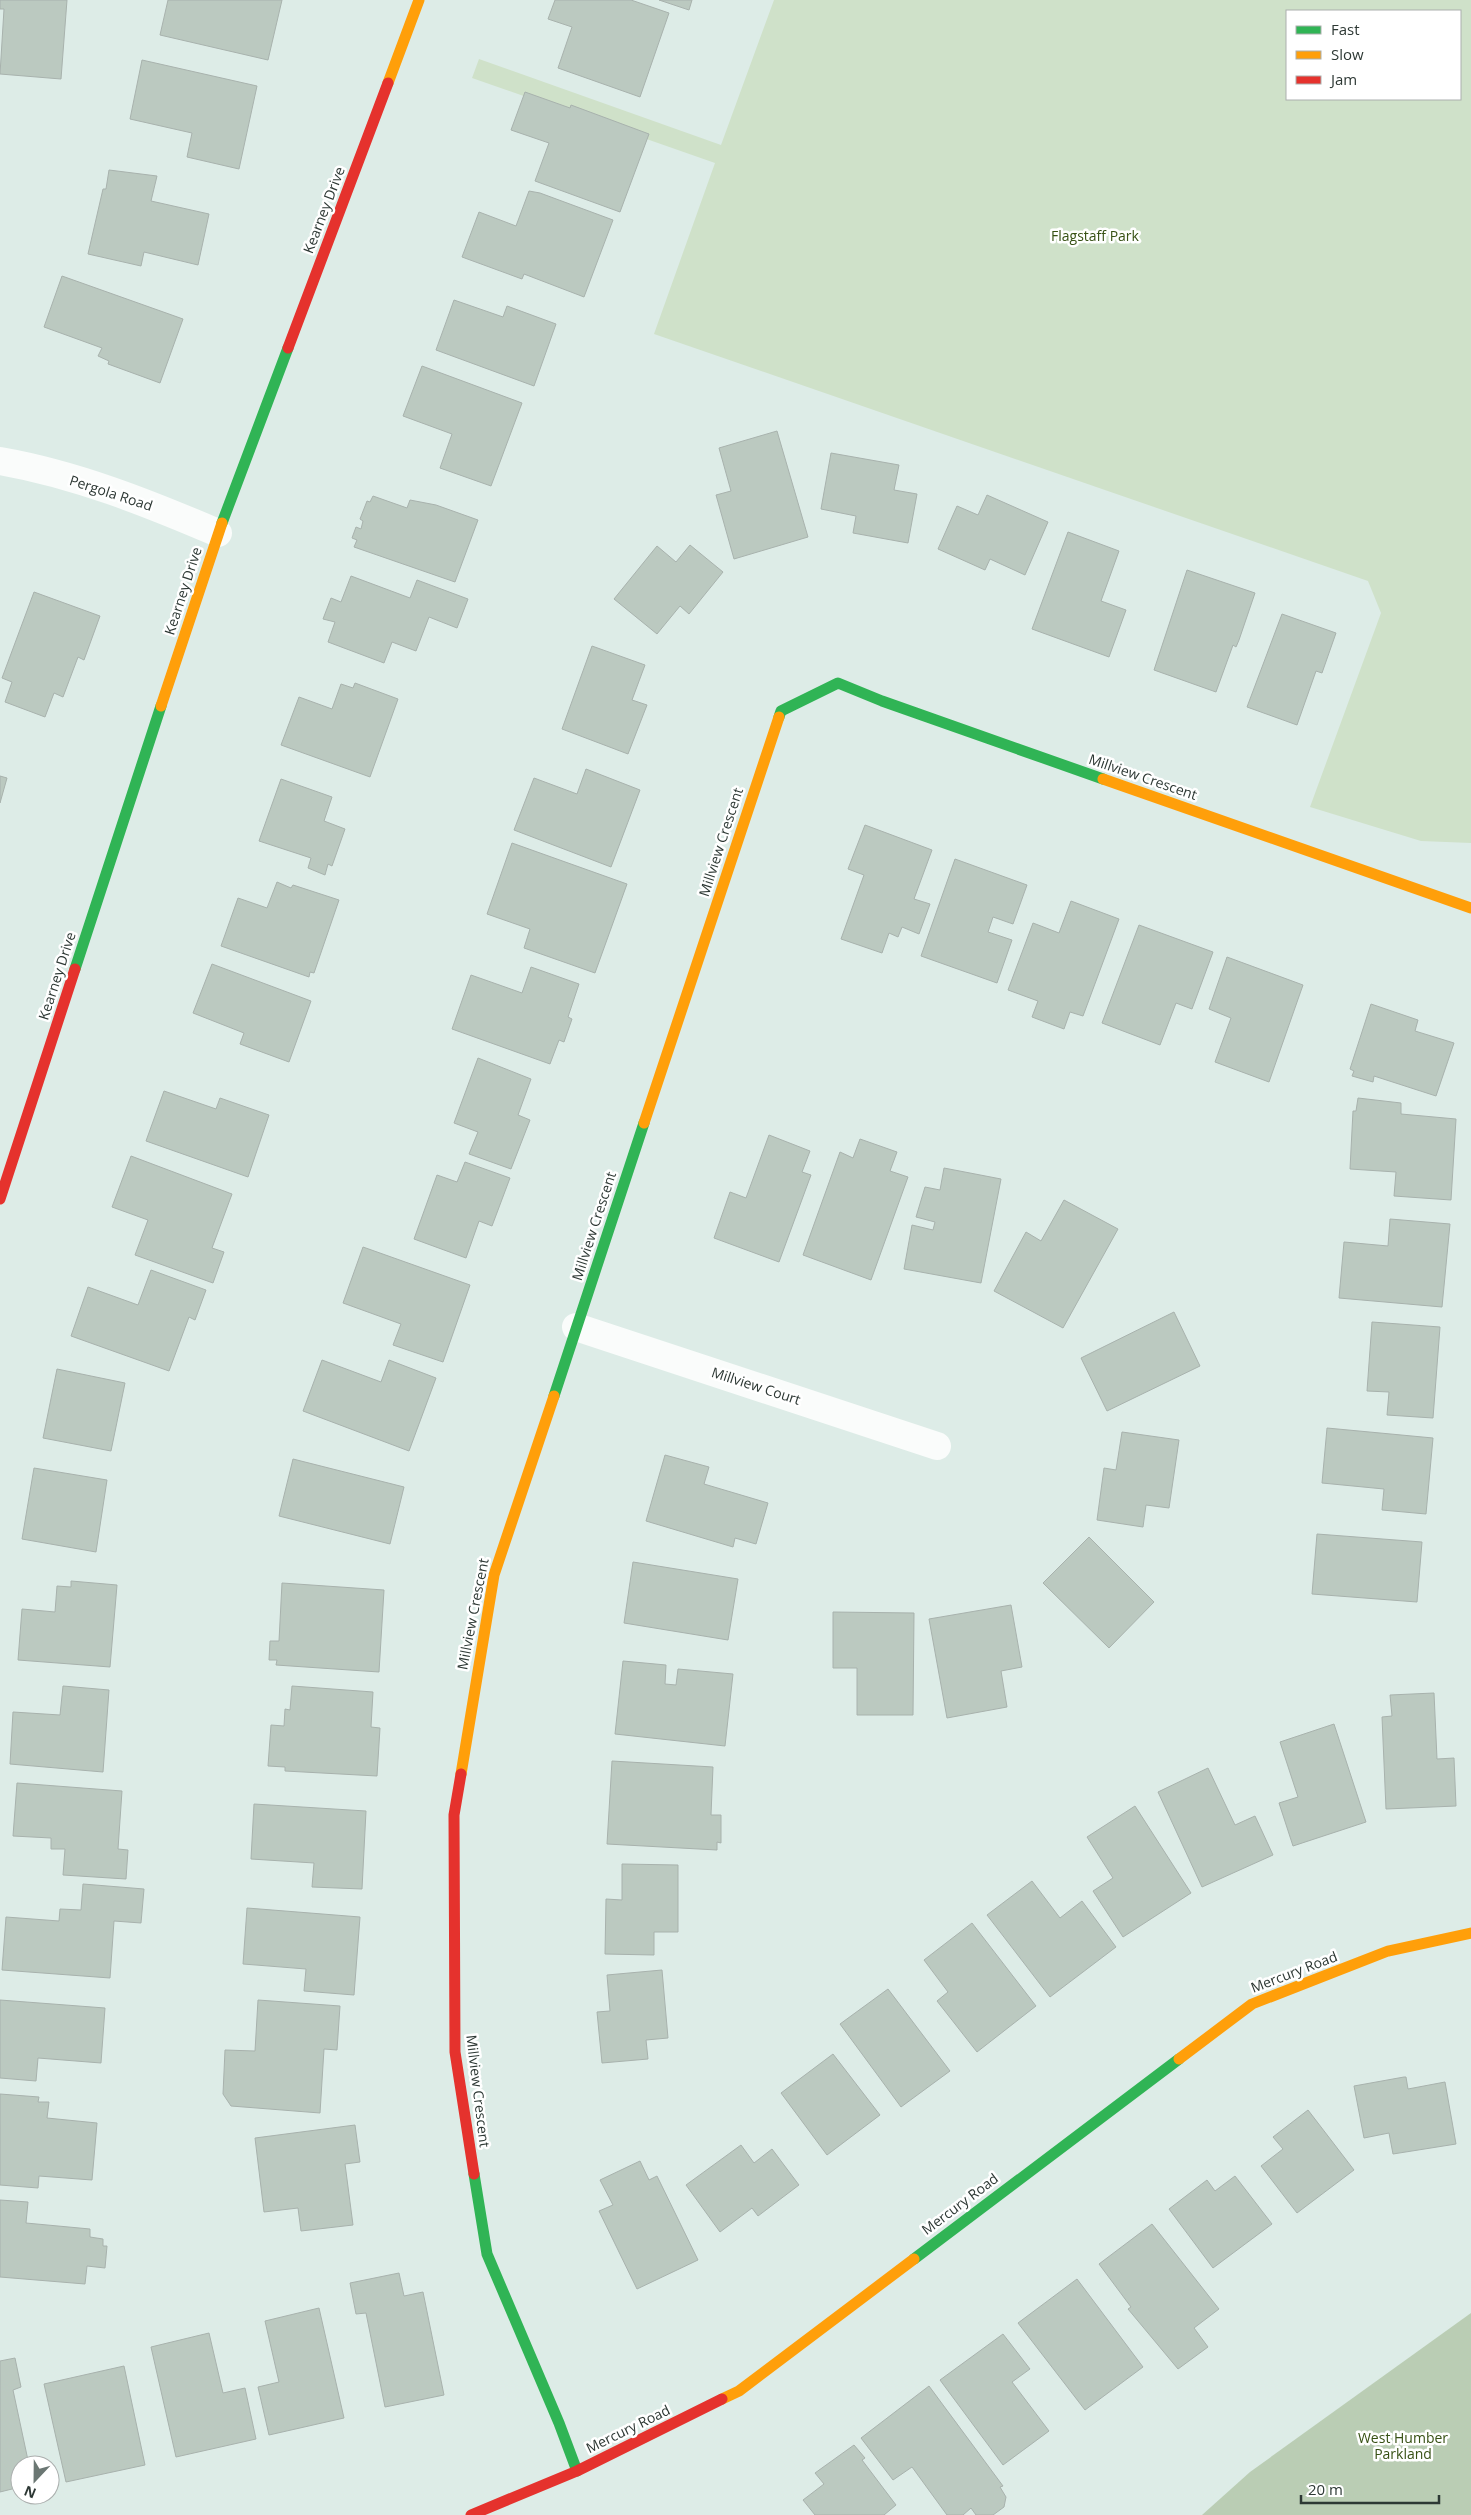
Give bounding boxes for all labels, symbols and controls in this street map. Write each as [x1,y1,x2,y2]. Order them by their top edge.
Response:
legend [1286,10,1461,100]
text: Fast [1331,19,1360,39]
text: Slow [1331,44,1364,64]
text: Jam [1329,69,1357,89]
street label: Kearney Drive [298,164,349,256]
park label: Flagstaff Park [1051,226,1140,245]
street label: Pergola Road [67,470,155,515]
street label: Kearney Drive [159,544,206,637]
street label: Millview Crescent [1087,749,1200,804]
street label: Millview Crescent [694,785,747,899]
street label: Kearney Drive [33,929,80,1022]
street label: Millview Crescent [567,1169,620,1283]
street label: Millview Court [709,1362,803,1409]
street label: Millview Crescent [452,1556,493,1671]
street label: Mercury Road [1248,1946,1340,1997]
street label: Millview Crescent [462,2034,495,2148]
street label: Mercury Road [918,2169,1002,2239]
street label: Mercury Road [583,2400,673,2457]
park label: West Humber Parkland [1358,2428,1448,2463]
north arrow [10,2455,60,2505]
scale bar [1301,2472,1438,2504]
text: 20 m [1308,2479,1343,2499]
text: N [21,2482,39,2503]

